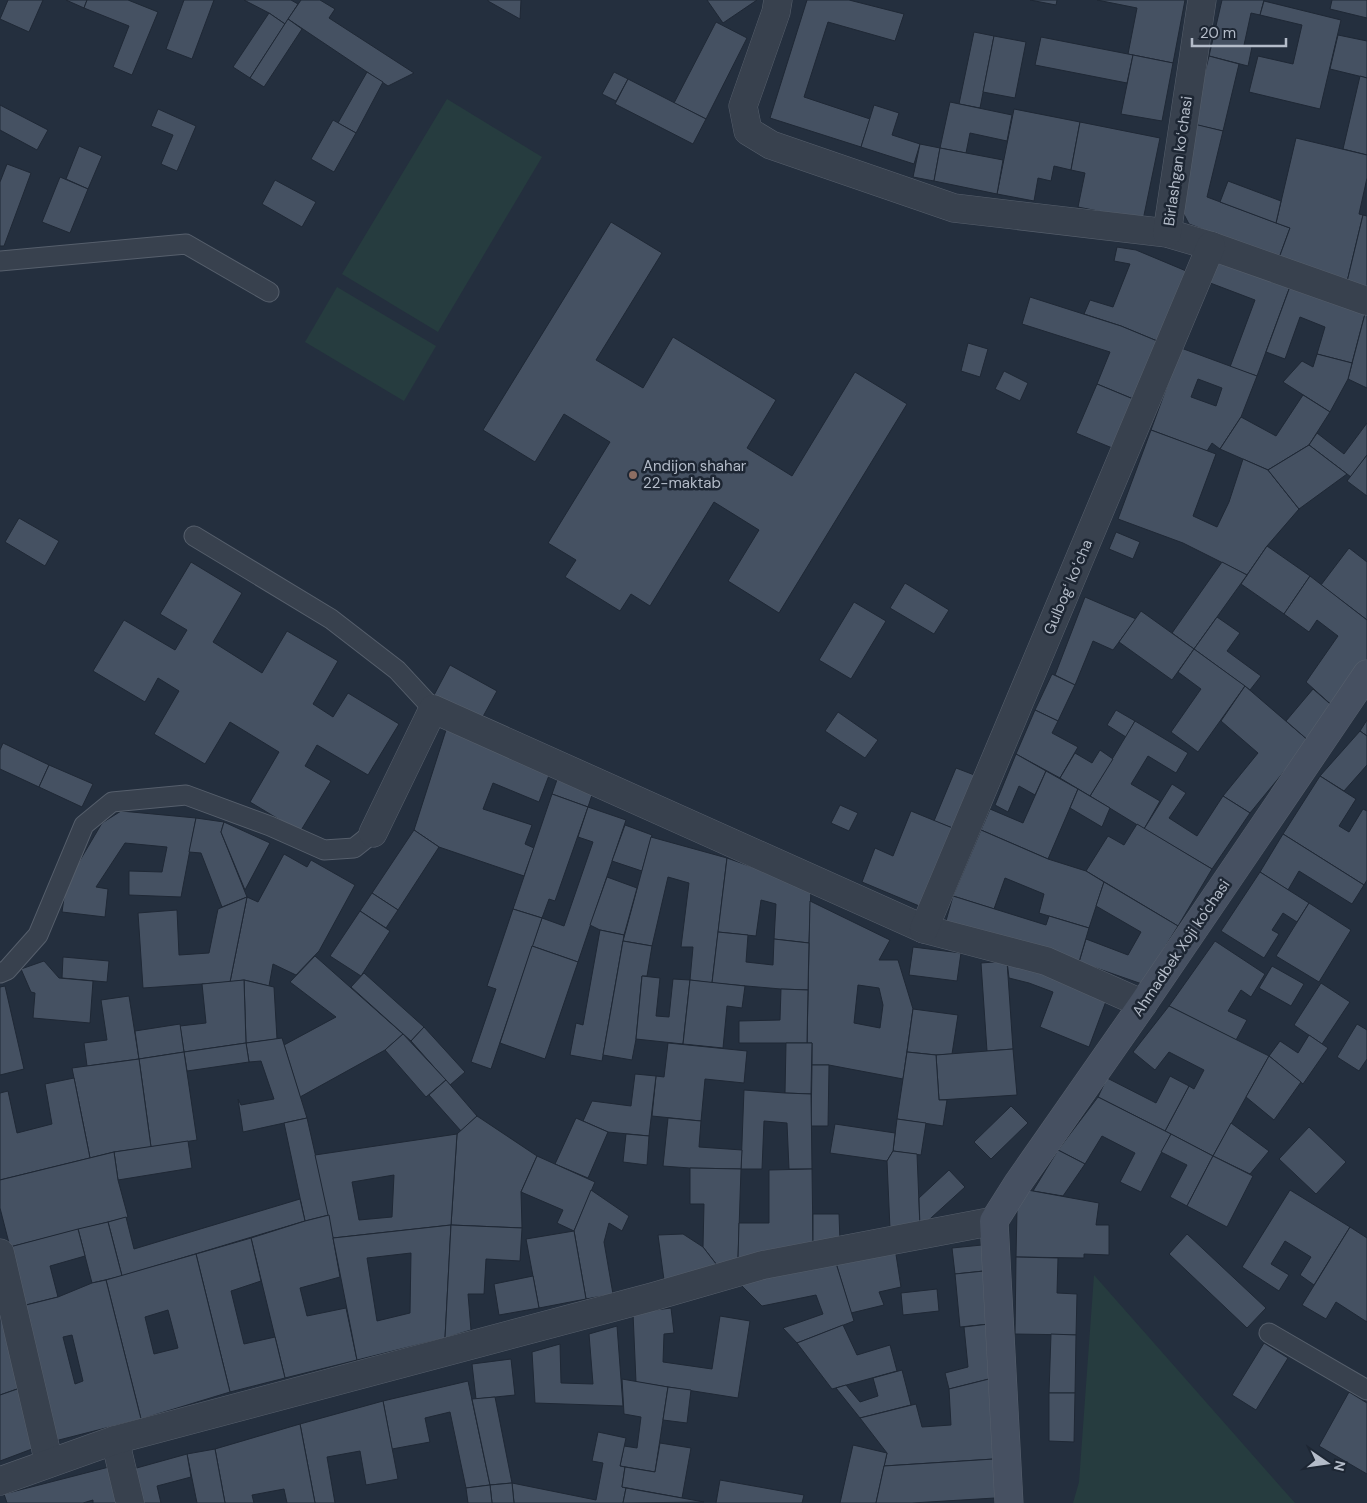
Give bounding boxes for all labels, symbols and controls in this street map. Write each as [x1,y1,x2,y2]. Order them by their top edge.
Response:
scale bar [1192,15,1286,47]
text: 20 m [1200,23,1236,43]
street label: Birlashgan koʻchasi [1159,95,1197,227]
place label: Andijon shahar 22-maktab [643,456,747,493]
marker: Andijon shahar 22-maktab [627,469,639,481]
street label: Gulbogʻ koʻcha [1039,536,1097,638]
street label: Ahmadbek Xoji ko'chasi [1128,876,1234,1020]
north arrow [1302,1438,1352,1488]
text: N [1330,1459,1350,1473]

